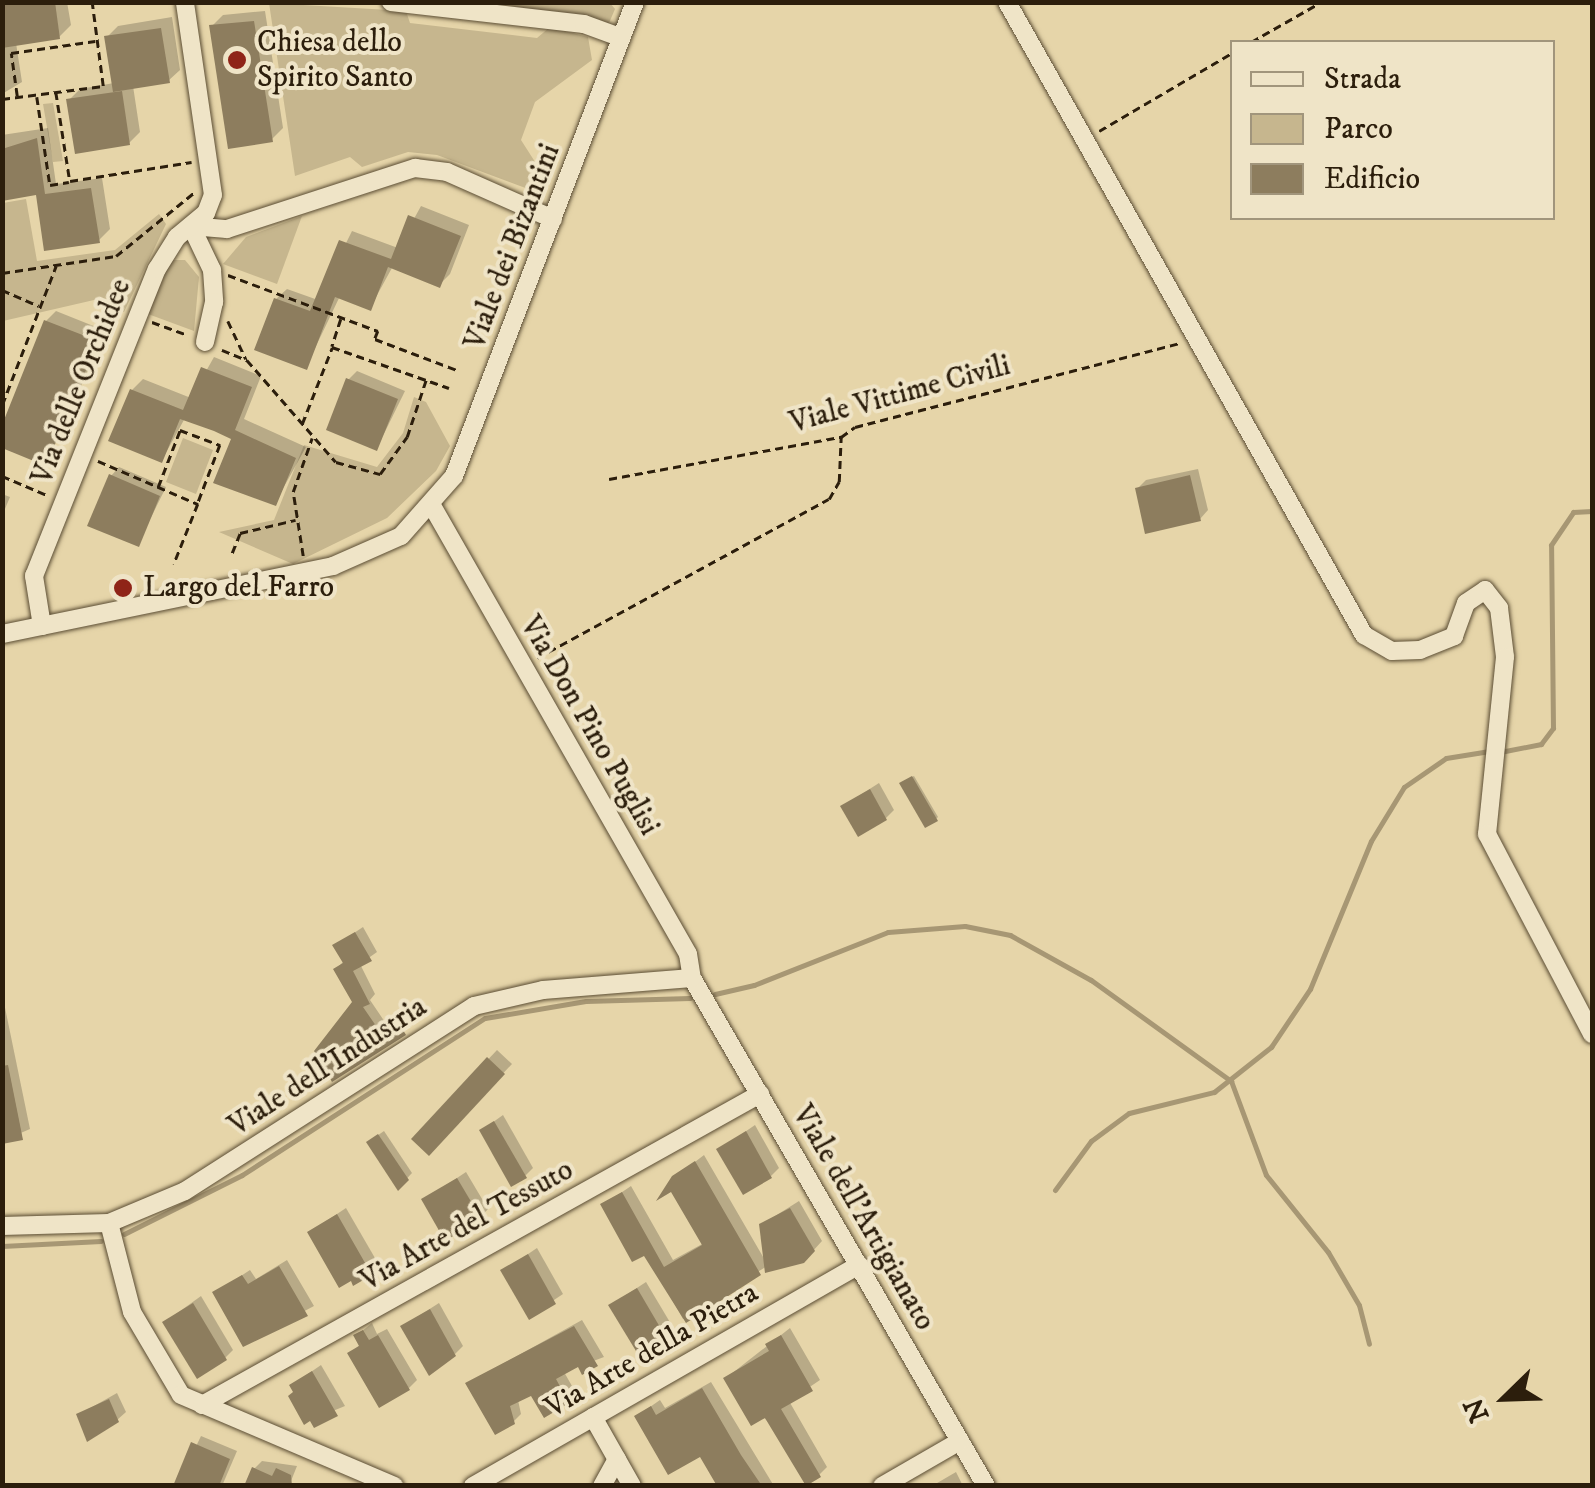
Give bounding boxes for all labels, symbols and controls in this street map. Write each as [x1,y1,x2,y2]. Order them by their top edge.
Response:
place label: Chiesa dello Spirito Santo [257,25,413,96]
legend [1230,40,1555,220]
marker: Chiesa dello Spirito Santo [226,49,248,71]
text: Strada [1324,61,1401,98]
text: Parco [1324,111,1393,148]
street label: Viale dei Bizantini [457,139,569,355]
text: Edificio [1324,161,1420,198]
street label: Via delle Orchidee [24,274,140,490]
street label: Viale Vittime Civili [786,348,1014,442]
place label: Largo del Farro [143,570,334,606]
marker: Largo del Farro [112,577,134,599]
street label: Via Don Pino Puglisi [512,610,666,842]
street label: Viale dell'Industria [222,990,434,1144]
street label: Viale dell'Artigianato [784,1099,942,1337]
street label: Via Arte del Tessuto [354,1153,580,1299]
street label: Via Arte della Pietra [539,1275,765,1427]
north arrow [1455,1348,1555,1448]
text: N [1456,1393,1498,1427]

